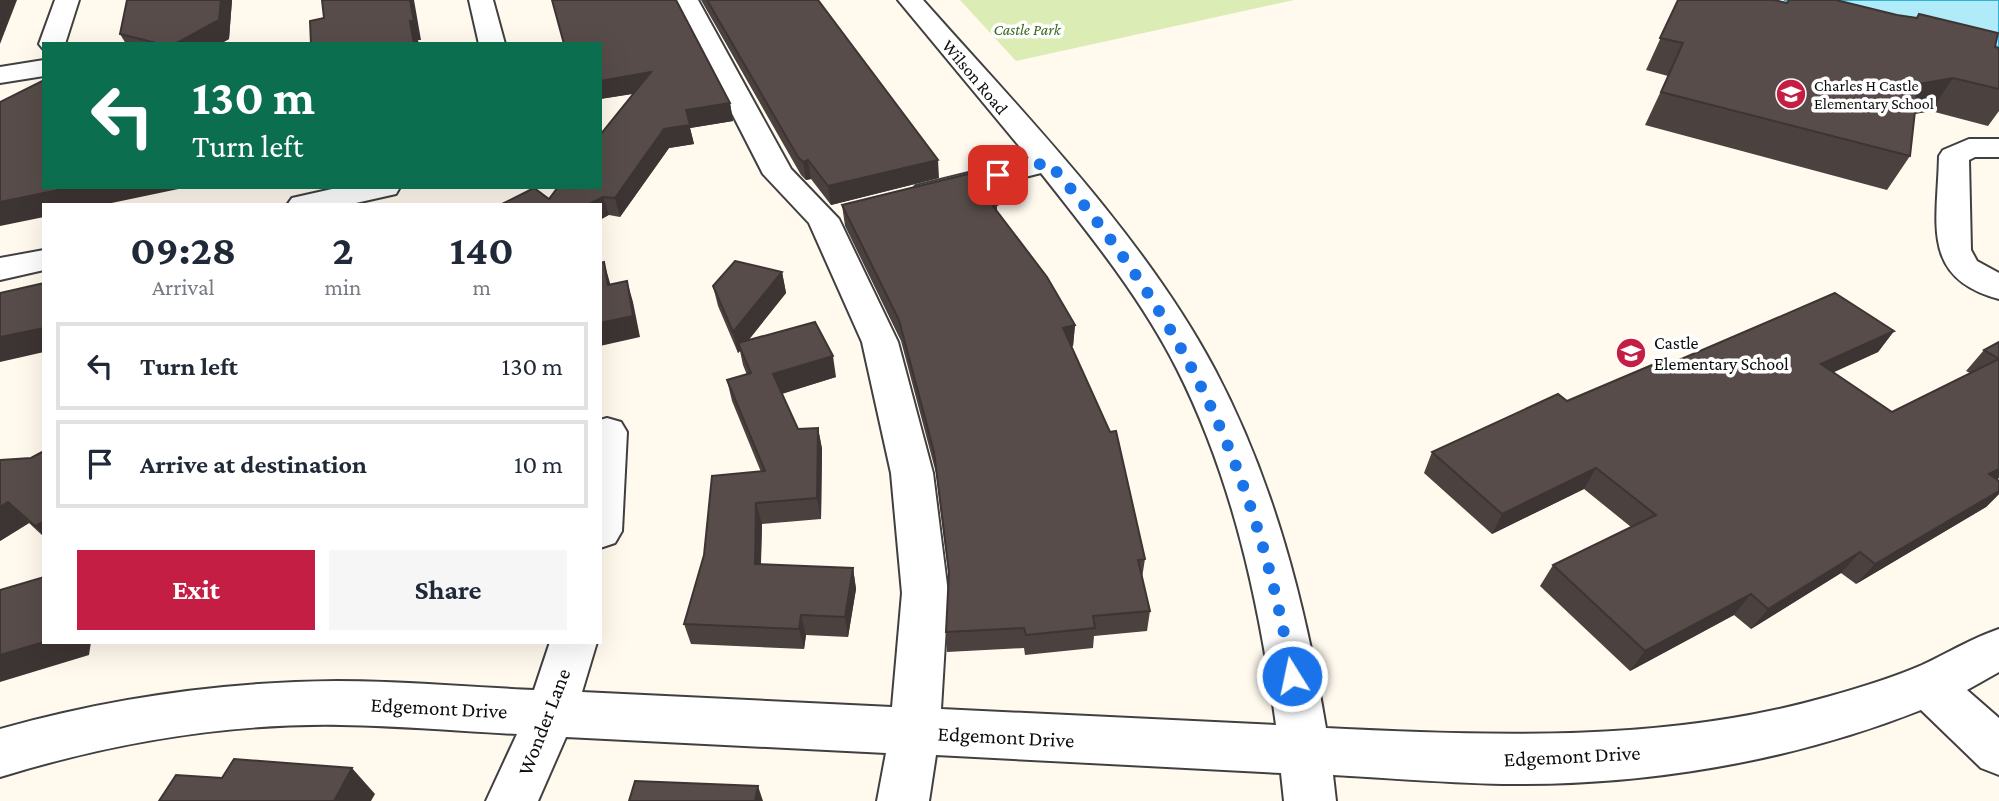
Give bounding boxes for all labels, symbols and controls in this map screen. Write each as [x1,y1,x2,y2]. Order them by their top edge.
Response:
park label: Castle Park [993,21,1062,38]
street label: Wilson Road [938,36,1012,119]
icon: left [77,70,168,161]
text: 130 m [192,70,315,125]
school or university icon: Charles H Castle Elementary School [1774,77,1808,111]
place label: Charles H Castle Elementary School [1814,77,1934,113]
text: Turn left [192,128,303,164]
pin [968,145,1028,205]
icon: arrive [979,156,1017,194]
text: 09:28 [130,226,236,273]
text: 2 [332,226,354,273]
text: 140 [450,226,514,273]
text: Arrival [152,274,215,300]
text: min [325,274,361,300]
text: m [472,274,491,300]
place label: Castle Elementary School [1654,333,1789,374]
school or university icon: Castle Elementary School [1614,336,1648,370]
icon: left [81,347,119,385]
text: Turn left [140,352,238,381]
text: 130 m [502,352,563,381]
icon: arrive [81,445,119,483]
text: Arrive at destination [140,450,367,479]
text: 10 m [514,450,563,479]
button: Exit [77,550,315,630]
button: Share [329,550,567,630]
position arrow [1255,639,1329,713]
street label: Wonder Lane [513,665,575,779]
street label: Edgemont Drive [370,692,508,724]
street label: Edgemont Drive [937,721,1075,753]
street label: Edgemont Drive [1503,740,1641,772]

